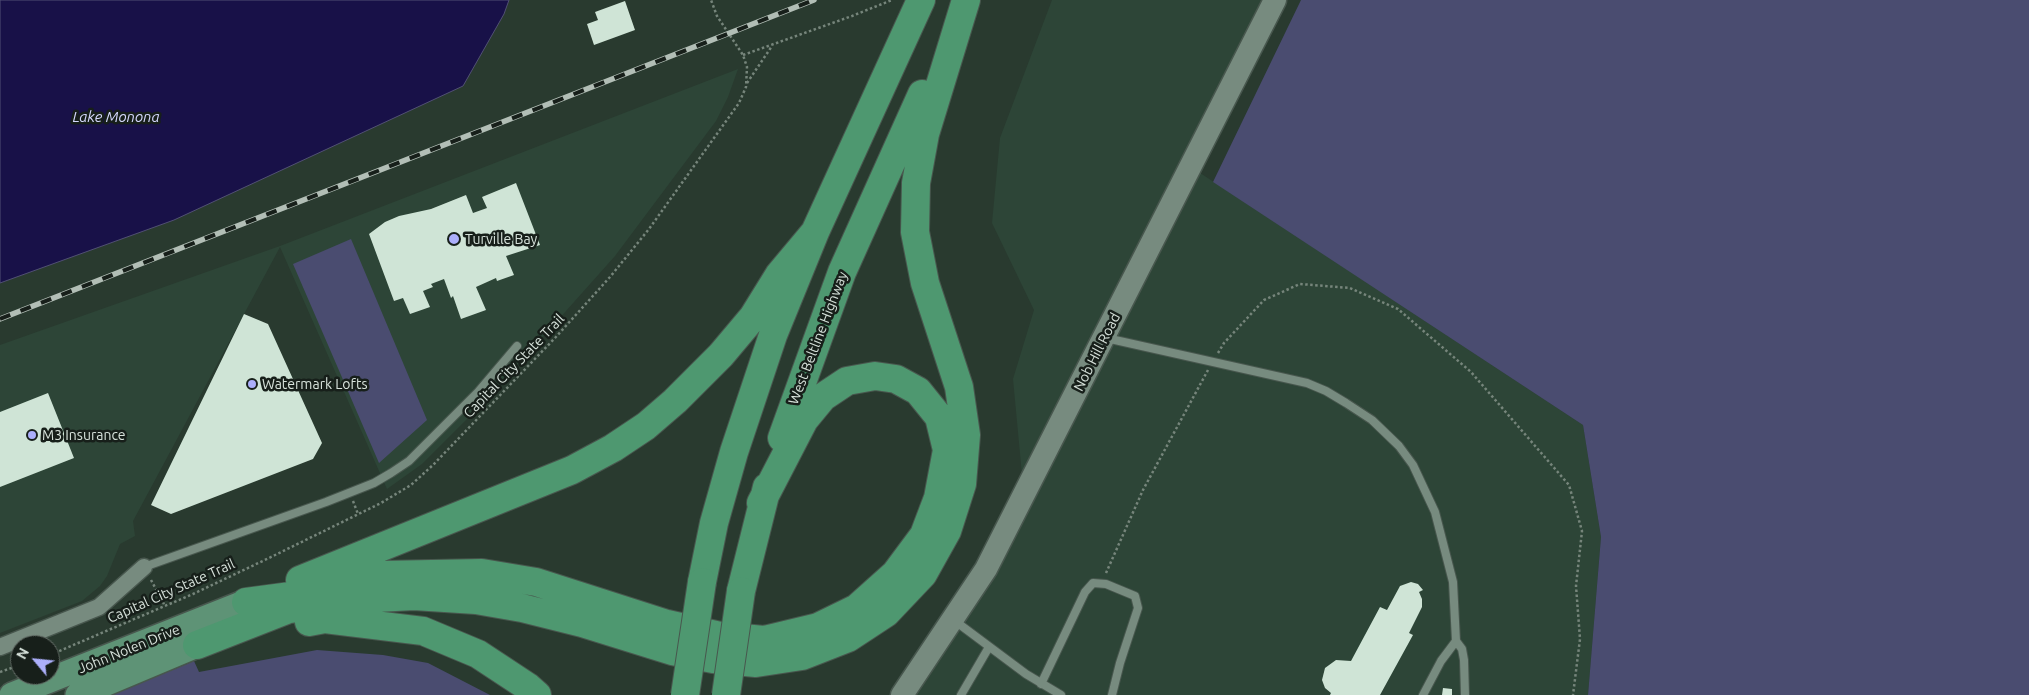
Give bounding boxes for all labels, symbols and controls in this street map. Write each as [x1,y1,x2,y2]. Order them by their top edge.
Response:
water label: Lake Monona [72,108,160,126]
place label: Turville Bay [465,231,537,247]
marker: Turville Bay [447,232,461,246]
street label: West Beltline Highway [785,269,851,407]
street label: Nob Hill Road [1070,310,1124,394]
street label: Capital City State Trail [460,311,568,421]
place label: Watermark Lofts [262,376,367,392]
marker: Watermark Lofts [246,378,258,390]
place label: M3 Insurance [42,427,126,443]
marker: M3 Insurance [26,429,38,441]
street label: Capital City State Trail [105,555,237,627]
street label: John Nolen Drive [76,621,182,677]
north arrow [10,635,60,685]
text: N [13,645,32,662]

